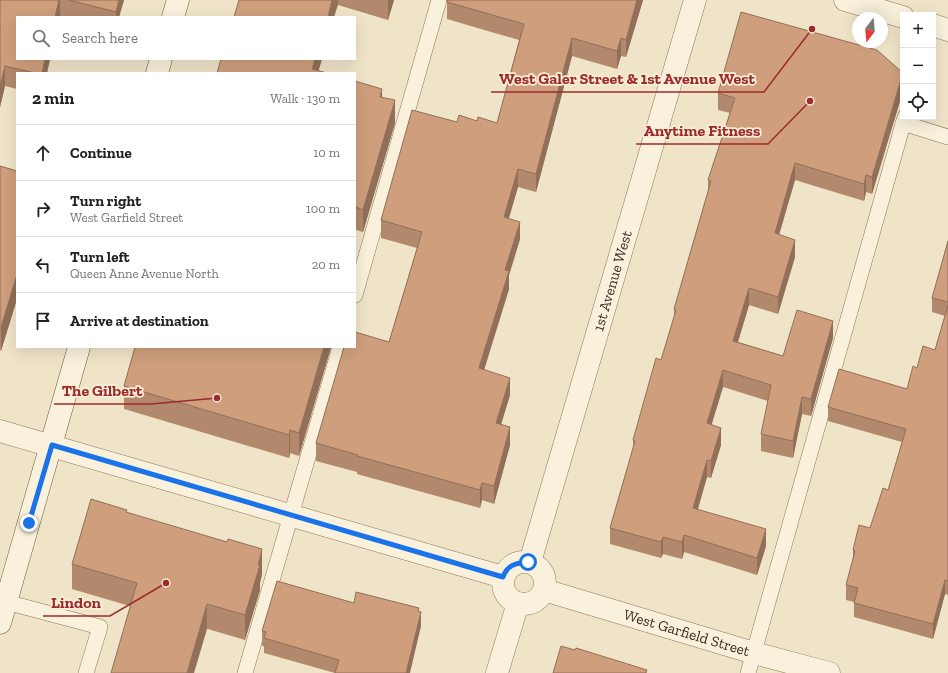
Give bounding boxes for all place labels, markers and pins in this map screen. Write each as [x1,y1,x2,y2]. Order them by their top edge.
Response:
callout: West Galer Street & 1st Avenue West [491,64,764,92]
callout: Anytime Fitness [636,116,768,144]
callout: The Gilbert [54,376,151,404]
callout: Lindon [43,588,110,616]

